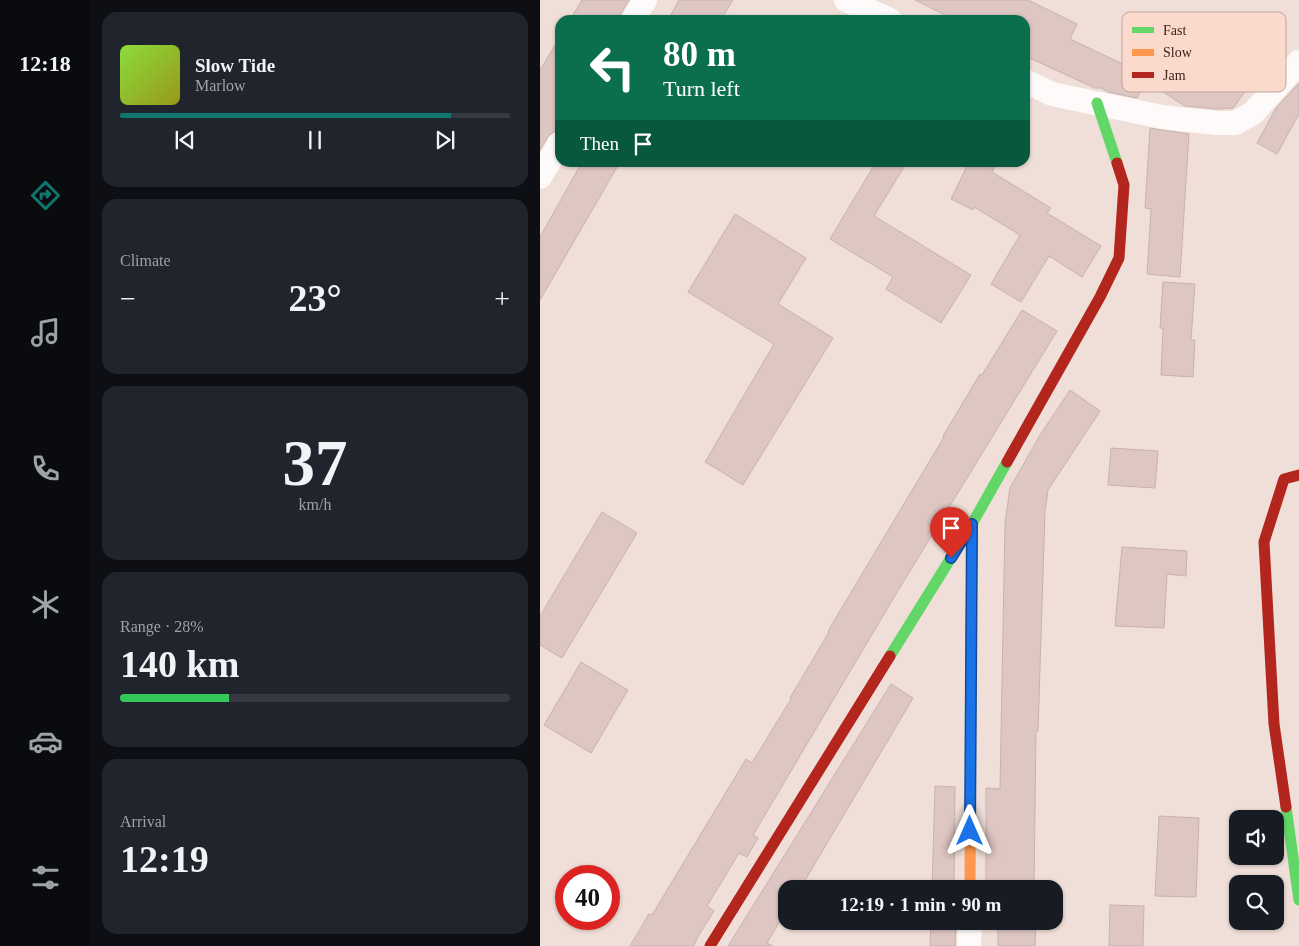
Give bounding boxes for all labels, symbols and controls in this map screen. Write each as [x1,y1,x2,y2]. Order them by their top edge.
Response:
legend [1122,12,1286,92]
text: Fast [1163,23,1186,38]
icon: left [580,35,645,100]
text: 80 m [663,35,736,74]
text: Slow [1163,45,1193,60]
text: 12:18 [19,51,71,76]
text: Slow Tide [195,55,275,76]
text: Jam [1163,68,1186,83]
text: Turn left [663,76,740,101]
text: Marlow [195,77,246,94]
icon: previous [171,126,199,154]
icon: pause [301,126,329,154]
icon: next [431,126,459,154]
icon: arrive [629,130,657,158]
text: Then [580,133,619,154]
icon: directions [28,178,63,213]
text: Climate [120,252,171,269]
text: 23° [288,277,342,319]
text: − [120,283,136,314]
text: + [494,283,510,314]
icon: music [28,315,63,350]
text: 37 [283,427,348,499]
icon: phone [28,451,63,486]
text: km/h [299,496,331,513]
pin [930,507,972,558]
icon: arrive [937,514,965,542]
icon: climate [28,587,63,622]
text: Range · 28% [120,618,204,635]
text: 140 km [120,643,239,685]
icon: car [28,724,63,759]
position arrow [943,804,995,856]
map controls [1229,810,1284,930]
button: sound [1229,810,1284,865]
text: Arrival [120,813,166,830]
text: 12:19 [120,838,209,880]
icon: filters [28,860,63,895]
speed limit sign: 40 [555,865,620,930]
button: search [1229,875,1284,930]
text: 12:19 · 1 min · 90 m [840,894,1001,915]

